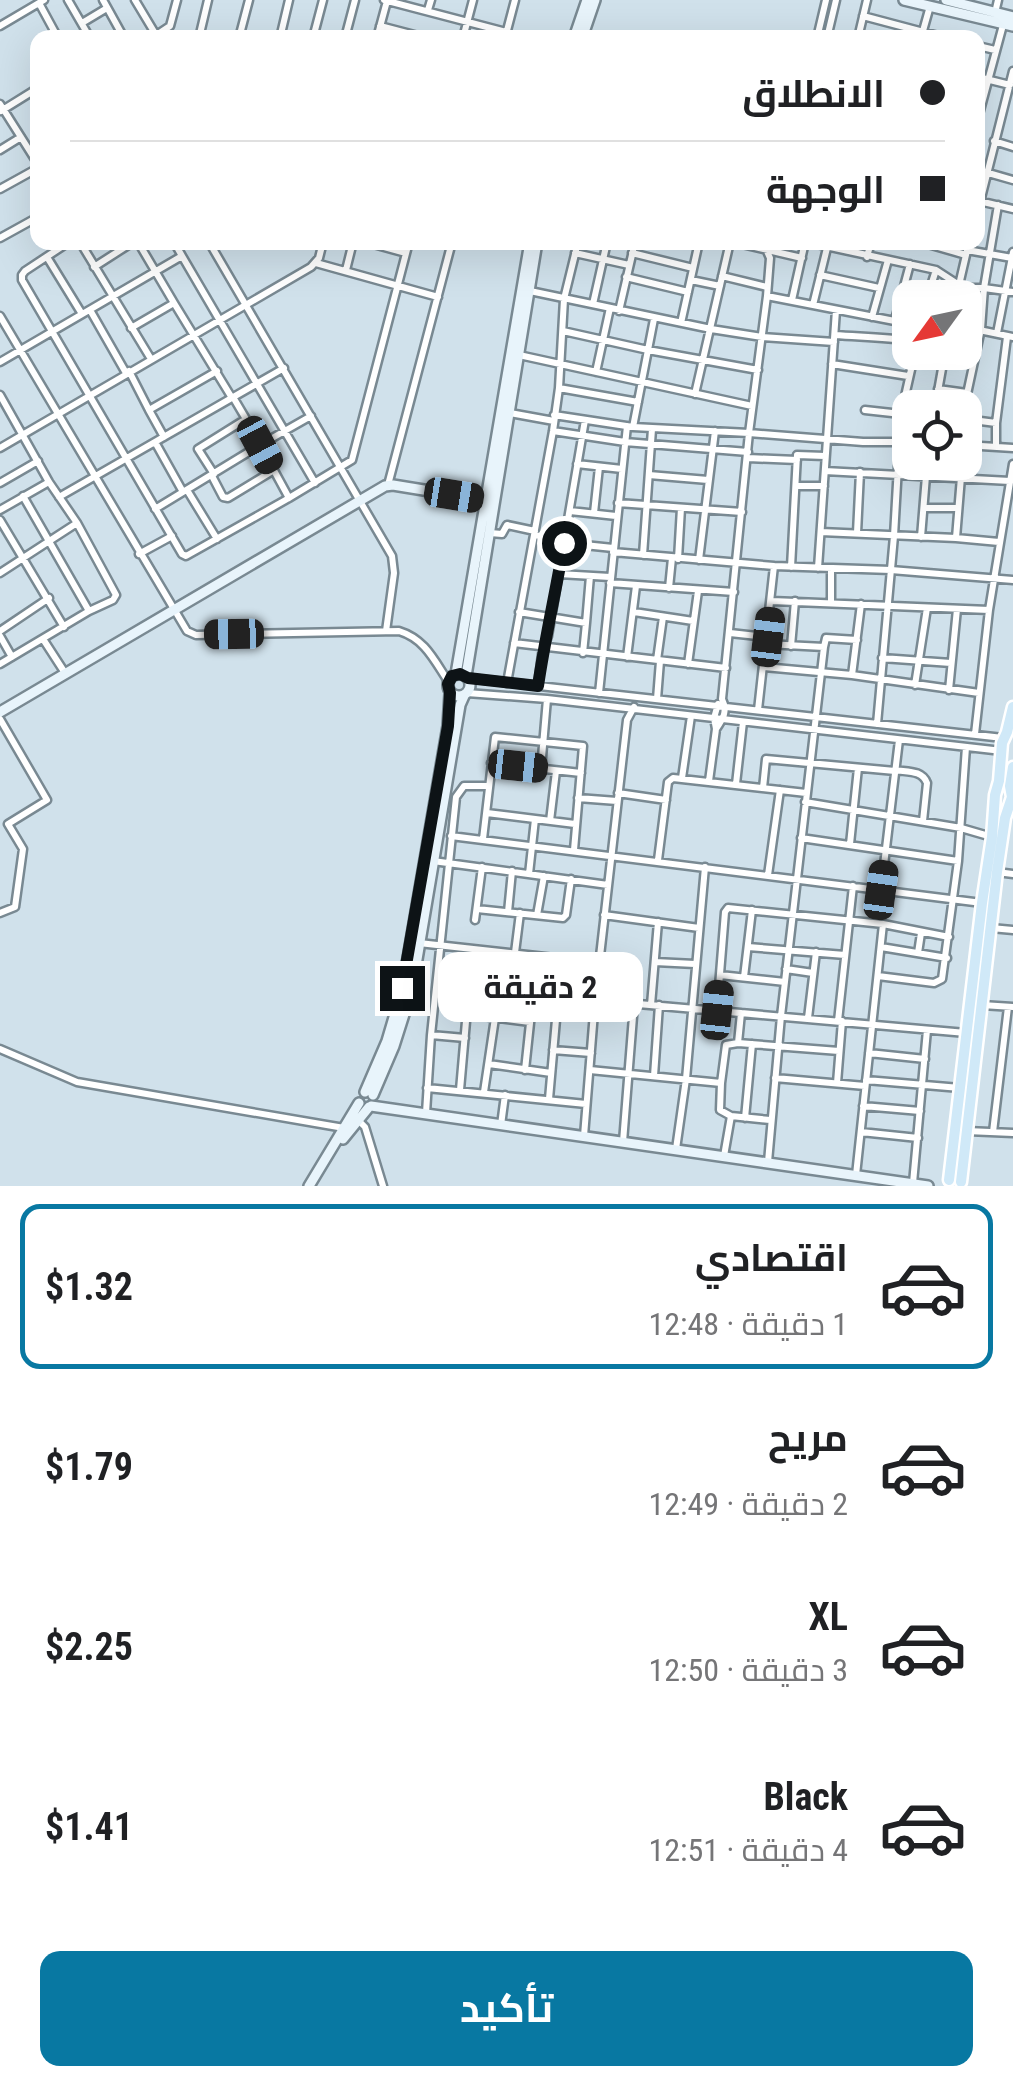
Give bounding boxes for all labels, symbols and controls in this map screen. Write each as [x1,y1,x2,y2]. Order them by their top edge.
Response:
text: الانطلاق [742,72,885,116]
text: الوجهة [766,168,885,212]
north arrow [892,280,982,370]
map controls [892,280,982,480]
button: locate [892,390,982,480]
car [233,411,287,479]
car [422,475,486,515]
route start [542,521,587,566]
car [749,605,787,669]
car [204,618,264,650]
car [487,748,549,784]
car [862,858,900,922]
callout: 2 دقيقة [437,953,642,1023]
route end [380,966,425,1011]
text: 2 دقيقة [483,968,598,1006]
car [699,979,735,1041]
text: اقتصادي [695,1236,848,1280]
icon: car [878,1242,968,1332]
text: $1.32 [45,1265,133,1309]
text: 1 دقيقة · 12:48 [648,1305,848,1343]
text: مريح [768,1416,848,1460]
icon: car [878,1422,968,1512]
text: $1.79 [45,1445,133,1489]
text: 2 دقيقة · 12:49 [648,1485,848,1523]
text: XL [809,1595,848,1639]
icon: car [878,1602,968,1692]
text: $2.25 [45,1625,133,1669]
text: 3 دقيقة · 12:50 [648,1651,848,1689]
text: Black [764,1775,848,1819]
icon: car [878,1782,968,1872]
text: $1.41 [45,1805,133,1849]
text: 4 دقيقة · 12:51 [648,1831,848,1869]
button: تأكيد [40,1951,973,2066]

